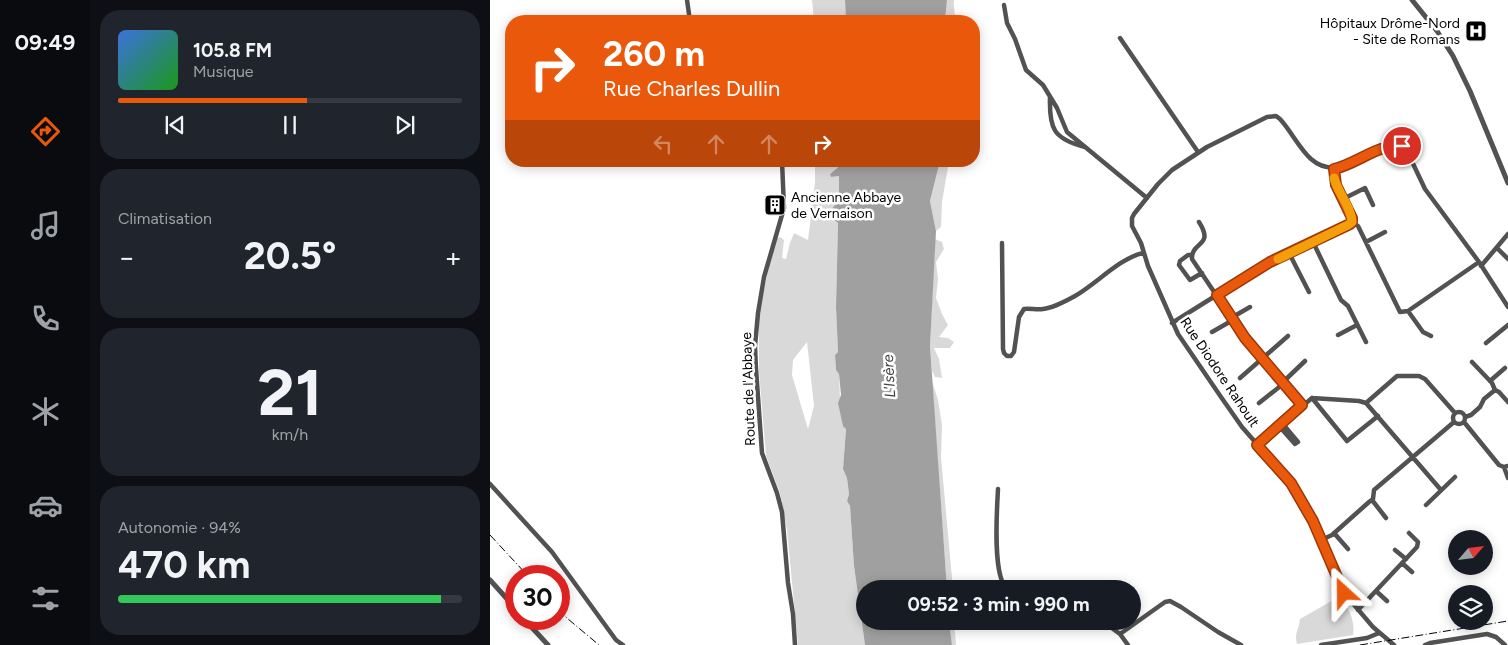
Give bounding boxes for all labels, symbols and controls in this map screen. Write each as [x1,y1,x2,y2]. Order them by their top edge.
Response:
place label: Hôpitaux Drôme-Nord - Site de Romans [1320,15,1460,48]
hospital icon: Hôpitaux Drôme-Nord - Site de Romans [1464,19,1488,43]
text: 09:49 [15,29,75,56]
text: 260 m [603,33,705,75]
icon: right [520,35,585,100]
text: 105.8 FM [193,39,272,62]
text: Musique [193,62,254,81]
text: Rue Charles Dullin [603,75,780,102]
icon: previous [161,111,189,139]
icon: pause [276,111,304,139]
icon: next [391,111,419,139]
icon: directions [28,114,63,149]
pin [1381,125,1423,167]
icon: left [649,130,677,158]
icon: ahead [702,130,730,158]
icon: ahead [755,130,783,158]
icon: right [808,130,836,158]
icon: arrive [1388,132,1416,160]
place label: Ancienne Abbaye de Vernaison [791,189,902,222]
building icon: Ancienne Abbaye de Vernaison [763,193,787,217]
icon: music [28,208,63,243]
text: Climatisation [118,209,212,228]
text: 20.5° [244,233,336,279]
text: − [118,240,135,274]
text: + [445,240,462,274]
icon: phone [28,301,63,336]
street label: Rue Diodore Rahoult [1177,314,1263,430]
street label: Route de l'Abbaye [738,331,759,446]
text: 21 [257,353,323,431]
water label: L'Isère [879,354,899,398]
icon: climate [28,394,63,429]
text: km/h [272,425,308,444]
icon: car [28,488,63,523]
text: Autonomie · 94% [118,518,241,537]
north arrow [1448,530,1492,575]
map controls [1448,530,1493,630]
text: 470 km [118,542,250,588]
speed limit sign: 30 [505,565,570,630]
position arrow [1317,566,1369,618]
icon: filters [28,581,63,616]
button: layers [1448,585,1493,630]
text: 09:52 · 3 min · 990 m [908,593,1089,616]

